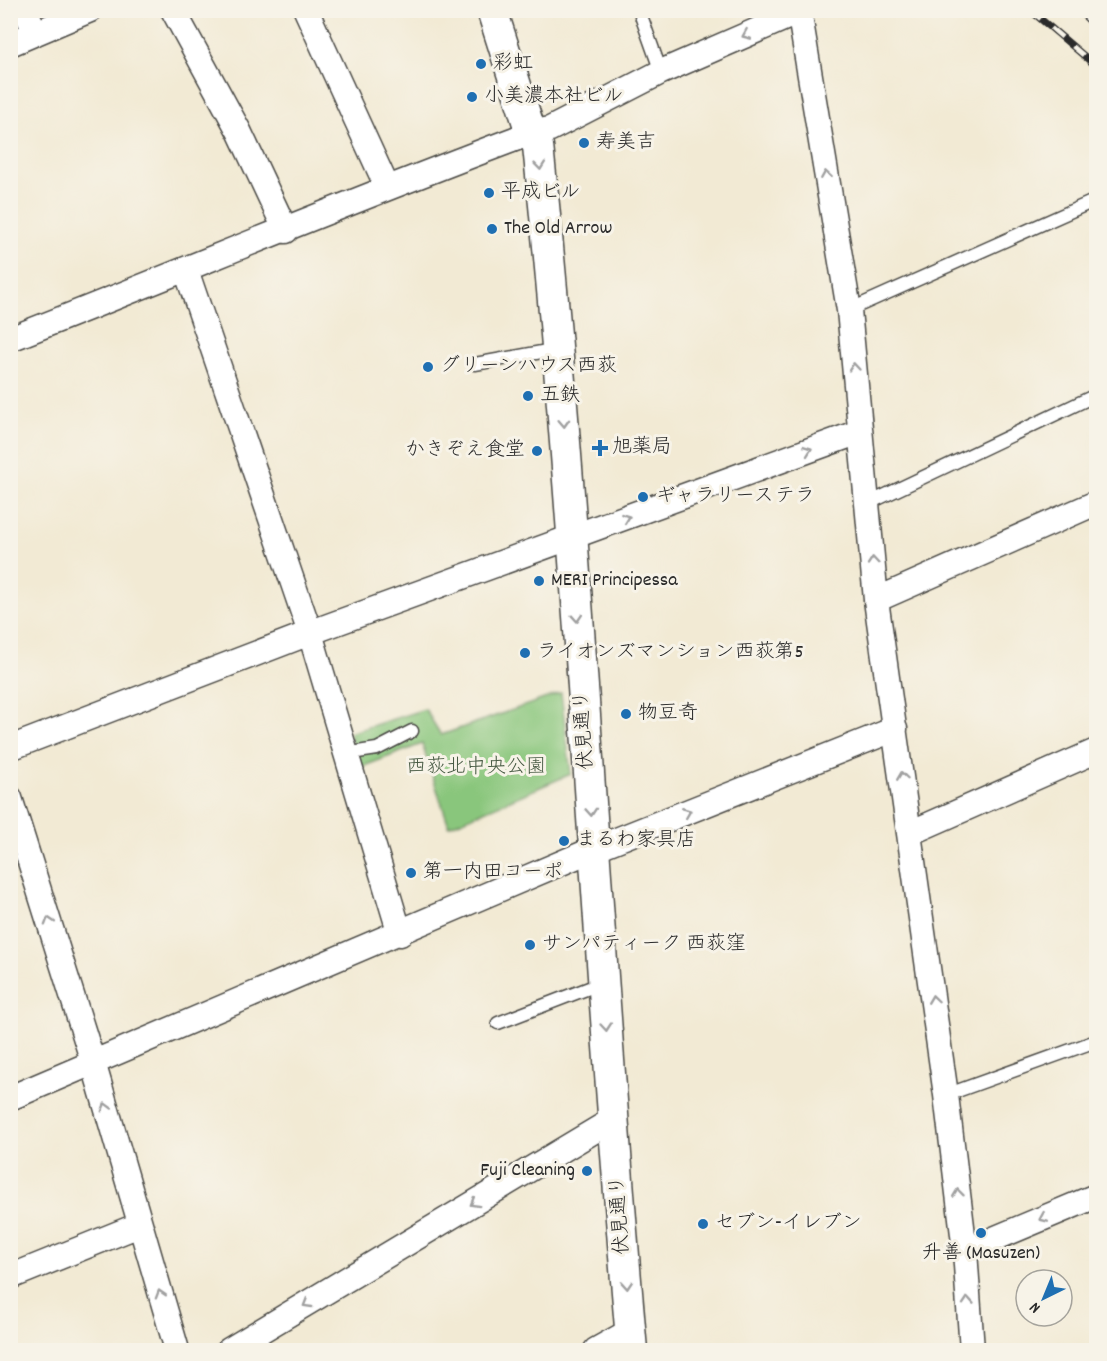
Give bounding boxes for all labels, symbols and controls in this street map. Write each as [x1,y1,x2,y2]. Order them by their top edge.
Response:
one-way arrow [741,28,752,40]
place label: 彩虹 [493,50,533,78]
marker: 彩虹 [474,57,488,71]
place label: 小美濃本社ビル [484,83,624,111]
marker: 小美濃本社ビル [465,90,479,104]
place label: 寿美吉 [596,129,656,157]
marker: 寿美吉 [577,136,591,150]
one-way arrow [533,162,546,171]
one-way arrow [821,170,833,179]
place label: 平成ビル [501,179,581,207]
marker: 平成ビル [482,186,496,200]
place label: The Old Arrow [504,215,612,243]
marker: The Old Arrow [485,222,499,236]
place label: グリーンハウス西荻 [440,353,617,381]
marker: グリーンハウス西荻 [421,360,435,374]
one-way arrow [848,363,861,372]
place label: 五鉄 [540,382,580,410]
marker: 五鉄 [521,389,535,403]
one-way arrow [557,418,570,427]
place label: 旭薬局 [612,434,672,462]
place label: かきぞえ食堂 [405,437,525,465]
marker: 旭薬局 [593,441,607,455]
marker: かきぞえ食堂 [530,444,544,458]
one-way arrow [803,445,813,458]
place label: ギャラリーステラ [655,483,815,511]
marker: ギャラリーステラ [636,490,650,504]
one-way arrow [619,513,630,525]
one-way arrow [867,557,880,566]
place label: MERI Principessa [551,567,678,595]
marker: MERI Principessa [532,574,546,588]
one-way arrow [570,613,583,622]
place label: ライオンズマンション西荻第5 [537,639,804,667]
marker: ライオンズマンション西荻第5 [518,646,532,660]
street label: 伏見通り [568,689,602,771]
place label: 物豆奇 [638,700,698,728]
marker: 物豆奇 [619,707,633,721]
park label: 西荻北中央公園 [406,754,546,782]
one-way arrow [896,771,908,780]
one-way arrow [585,807,598,816]
one-way arrow [681,807,692,819]
place label: まるわ家具店 [576,827,696,855]
marker: まるわ家具店 [557,834,571,848]
place label: 第一内田コーポ [423,859,563,887]
marker: 第一内田コーポ [404,866,418,880]
one-way arrow [44,916,56,927]
place label: サンパティーク 西荻窪 [542,931,746,959]
marker: サンパティーク 西荻窪 [523,938,537,952]
one-way arrow [928,995,940,1004]
one-way arrow [599,1023,612,1032]
one-way arrow [101,1102,113,1113]
place label: Fuji Cleaning [480,1157,575,1185]
marker: Fuji Cleaning [580,1164,594,1178]
street label: 伏見通り [604,1174,638,1256]
one-way arrow [953,1188,965,1197]
one-way arrow [470,1196,480,1207]
place label: セブン-イレブン [715,1210,862,1238]
one-way arrow [1038,1211,1049,1223]
marker: セブン-イレブン [696,1217,710,1231]
marker: 升善 (Masuzen) [974,1226,988,1240]
place label: 升善 (Masuzen) [922,1240,1040,1268]
north arrow [1014,1268,1074,1328]
one-way arrow [620,1280,633,1289]
one-way arrow [155,1290,167,1300]
one-way arrow [303,1296,313,1308]
one-way arrow [962,1296,975,1305]
text: N [1025,1296,1046,1318]

